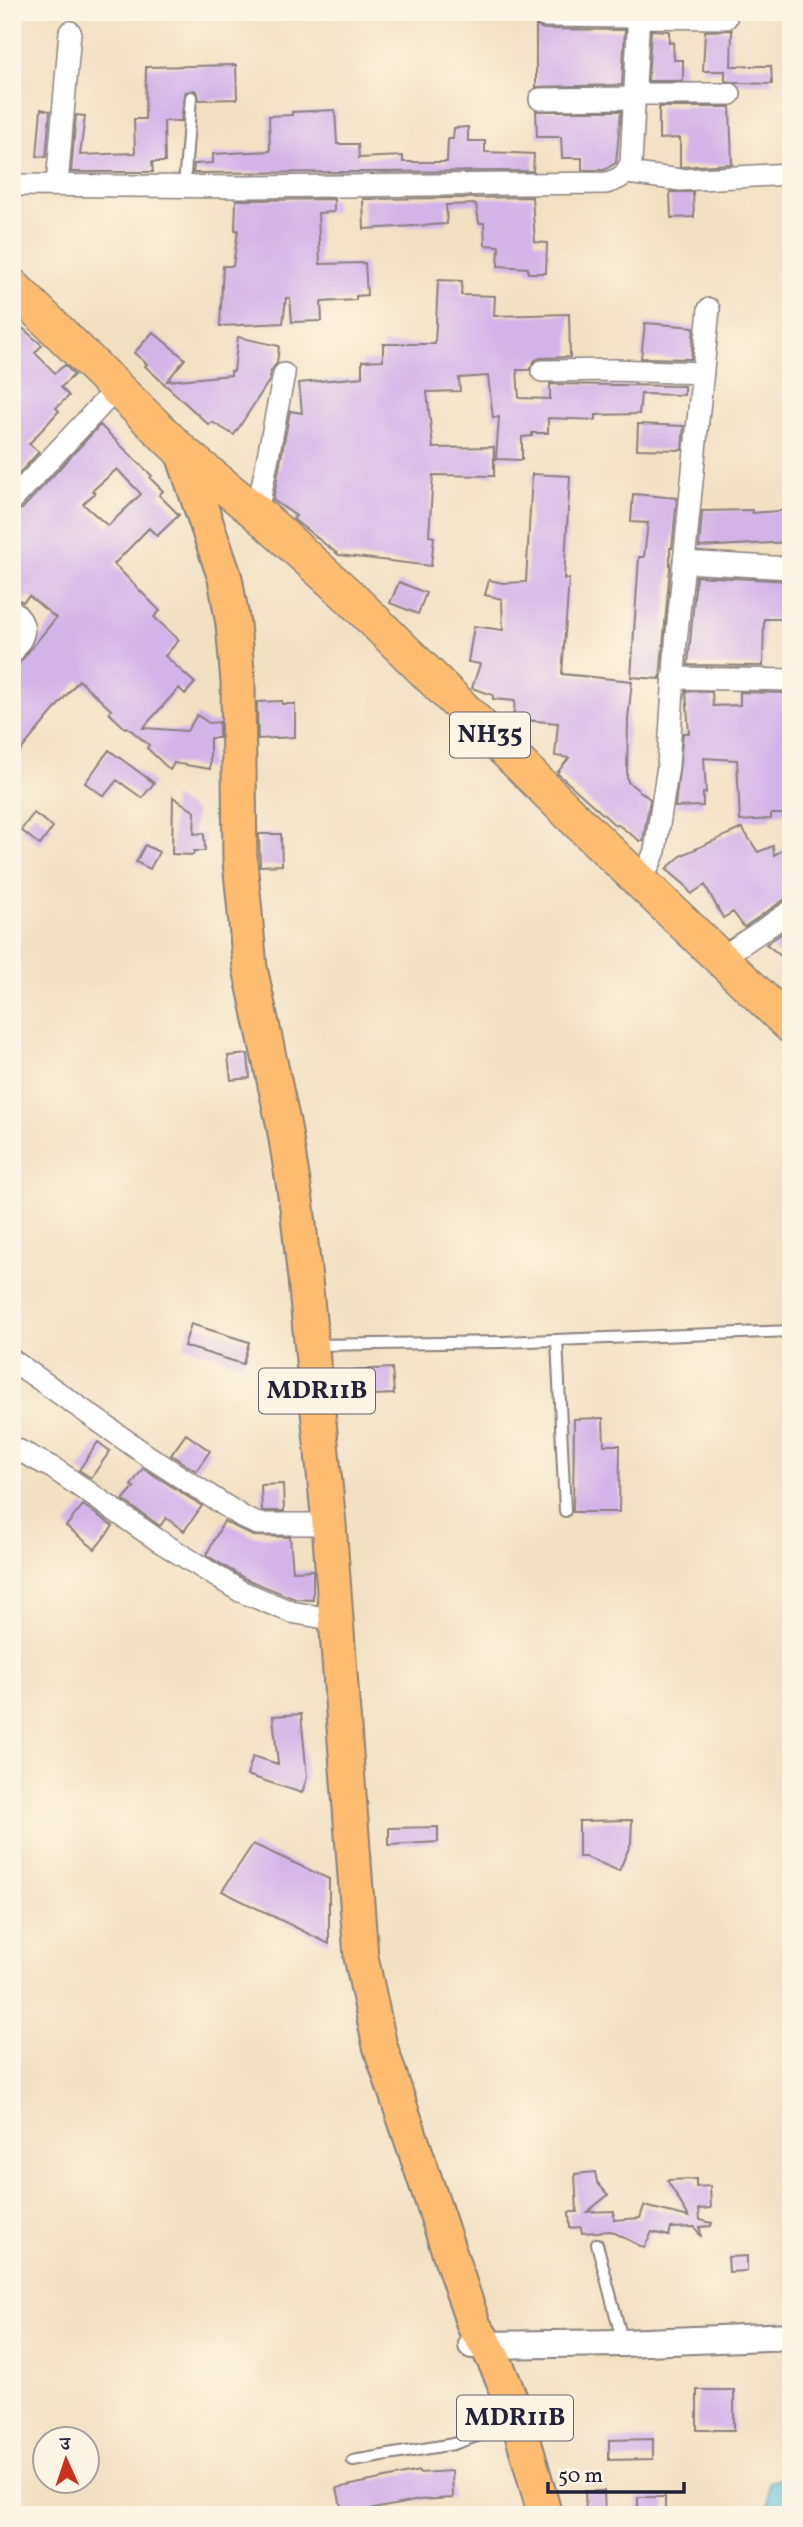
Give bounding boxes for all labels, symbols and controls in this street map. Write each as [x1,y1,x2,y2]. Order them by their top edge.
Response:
road number: NH35 [450,712,530,758]
road number: MDR11B [259,1368,375,1414]
road number: MDR11B [457,2396,573,2440]
north arrow [32,2426,102,2496]
text: उ [58,2432,72,2458]
scale bar [548,2450,684,2494]
text: 50 m [558,2462,603,2491]

